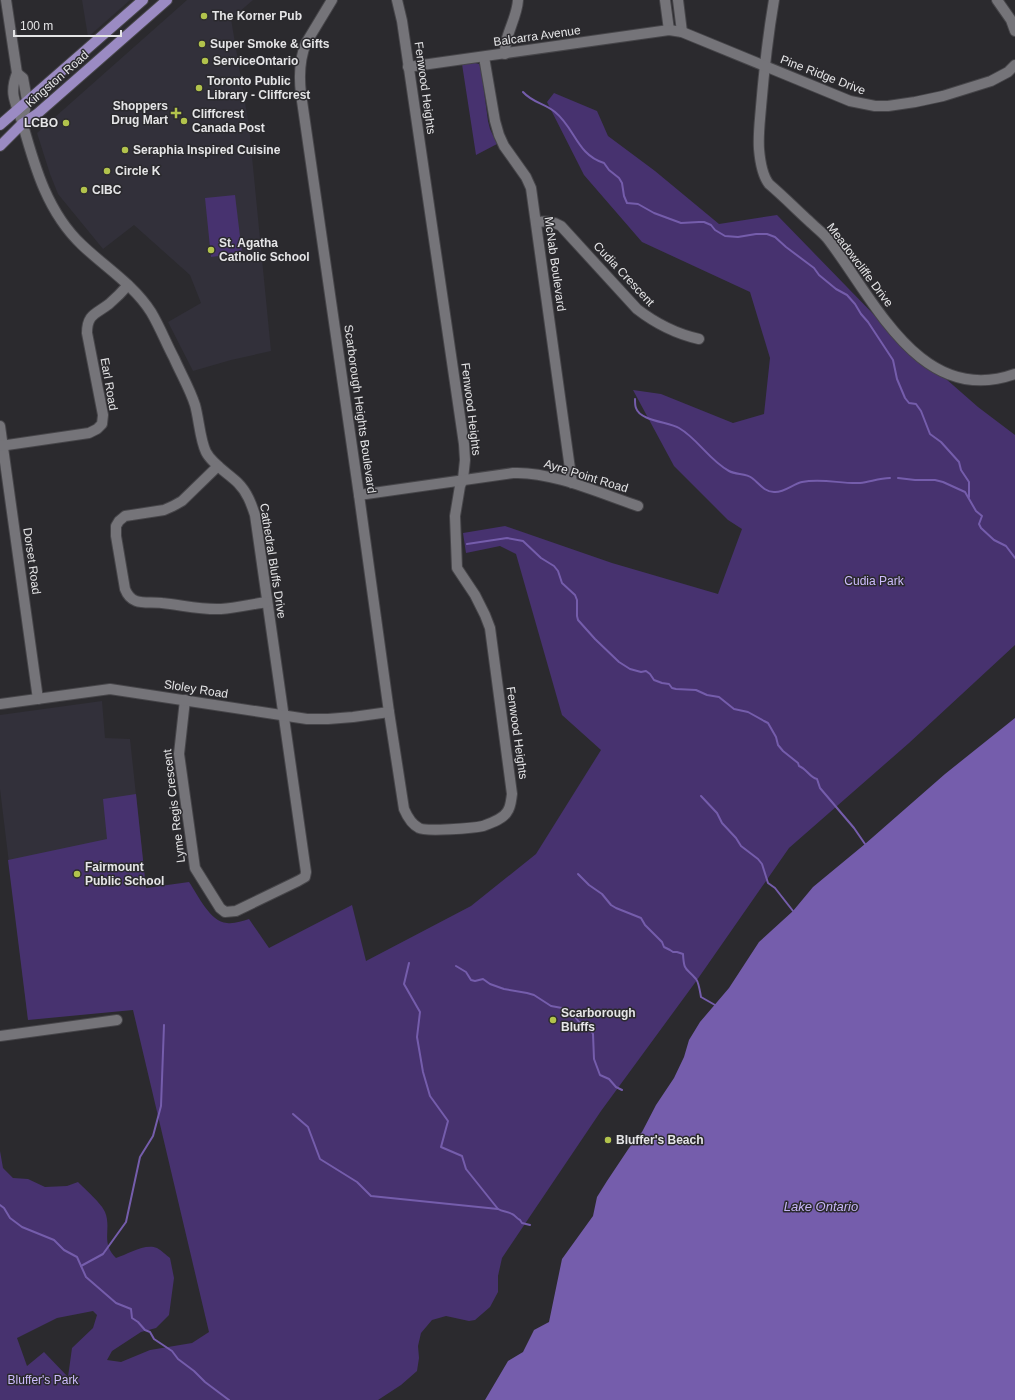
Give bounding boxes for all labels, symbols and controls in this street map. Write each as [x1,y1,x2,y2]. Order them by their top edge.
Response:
place label: The Korner Pub [212,9,302,23]
marker: The Korner Pub [199,11,209,21]
scale bar [14,12,121,38]
text: 100 m [20,19,53,33]
street label: Balcarra Avenue [493,23,582,49]
place label: Super Smoke & Gifts [210,37,330,51]
marker: Super Smoke & Gifts [197,39,207,49]
street label: Fenwood Heights [412,41,438,135]
street label: Kingston Road [23,48,91,110]
street label: Pine Ridge Drive [778,52,868,98]
place label: ServiceOntario [213,54,298,68]
marker: ServiceOntario [200,56,210,66]
place label: Toronto Public Library - Cliffcrest [207,74,310,102]
marker: Toronto Public Library - Cliffcrest [194,83,204,93]
place label: Shoppers Drug Mart [111,99,168,127]
place label: Cliffcrest Canada Post [192,107,265,135]
marker: Shoppers Drug Mart [171,108,181,118]
place label: LCBO [24,116,58,130]
marker: Cliffcrest Canada Post [179,116,189,126]
marker: LCBO [61,118,71,128]
place label: Seraphia Inspired Cuisine [133,143,281,157]
marker: Seraphia Inspired Cuisine [120,145,130,155]
place label: Circle K [115,164,161,178]
marker: Circle K [102,166,112,176]
place label: CIBC [92,183,122,197]
marker: CIBC [79,185,89,195]
street label: McNab Boulevard [541,216,569,312]
street label: Meadowcliffe Drive [824,220,896,310]
place label: St. Agatha Catholic School [219,236,310,264]
street label: Cudia Crescent [591,239,658,309]
marker: St. Agatha Catholic School [206,245,216,255]
street label: Scarborough Heights Boulevard [341,324,379,494]
street label: Earl Road [97,357,121,411]
street label: Fenwood Heights [458,362,484,456]
street label: Ayre Point Road [542,457,630,495]
street label: Cathedral Bluffs Drive [257,502,289,620]
street label: Dorset Road [20,527,44,595]
park label: Cudia Park [844,574,905,588]
street label: Sloley Road [163,677,229,701]
street label: Fenwood Heights [504,686,530,780]
street label: Lyme Regis Crescent [160,748,188,864]
place label: Fairmount Public School [85,860,164,888]
marker: Fairmount Public School [72,869,82,879]
place label: Scarborough Bluffs [561,1006,636,1034]
marker: Scarborough Bluffs [548,1015,558,1025]
place label: Bluffer's Beach [616,1133,704,1147]
marker: Bluffer's Beach [603,1135,613,1145]
water label: Lake Ontario [784,1199,858,1214]
park label: Bluffer's Park [8,1373,79,1387]

